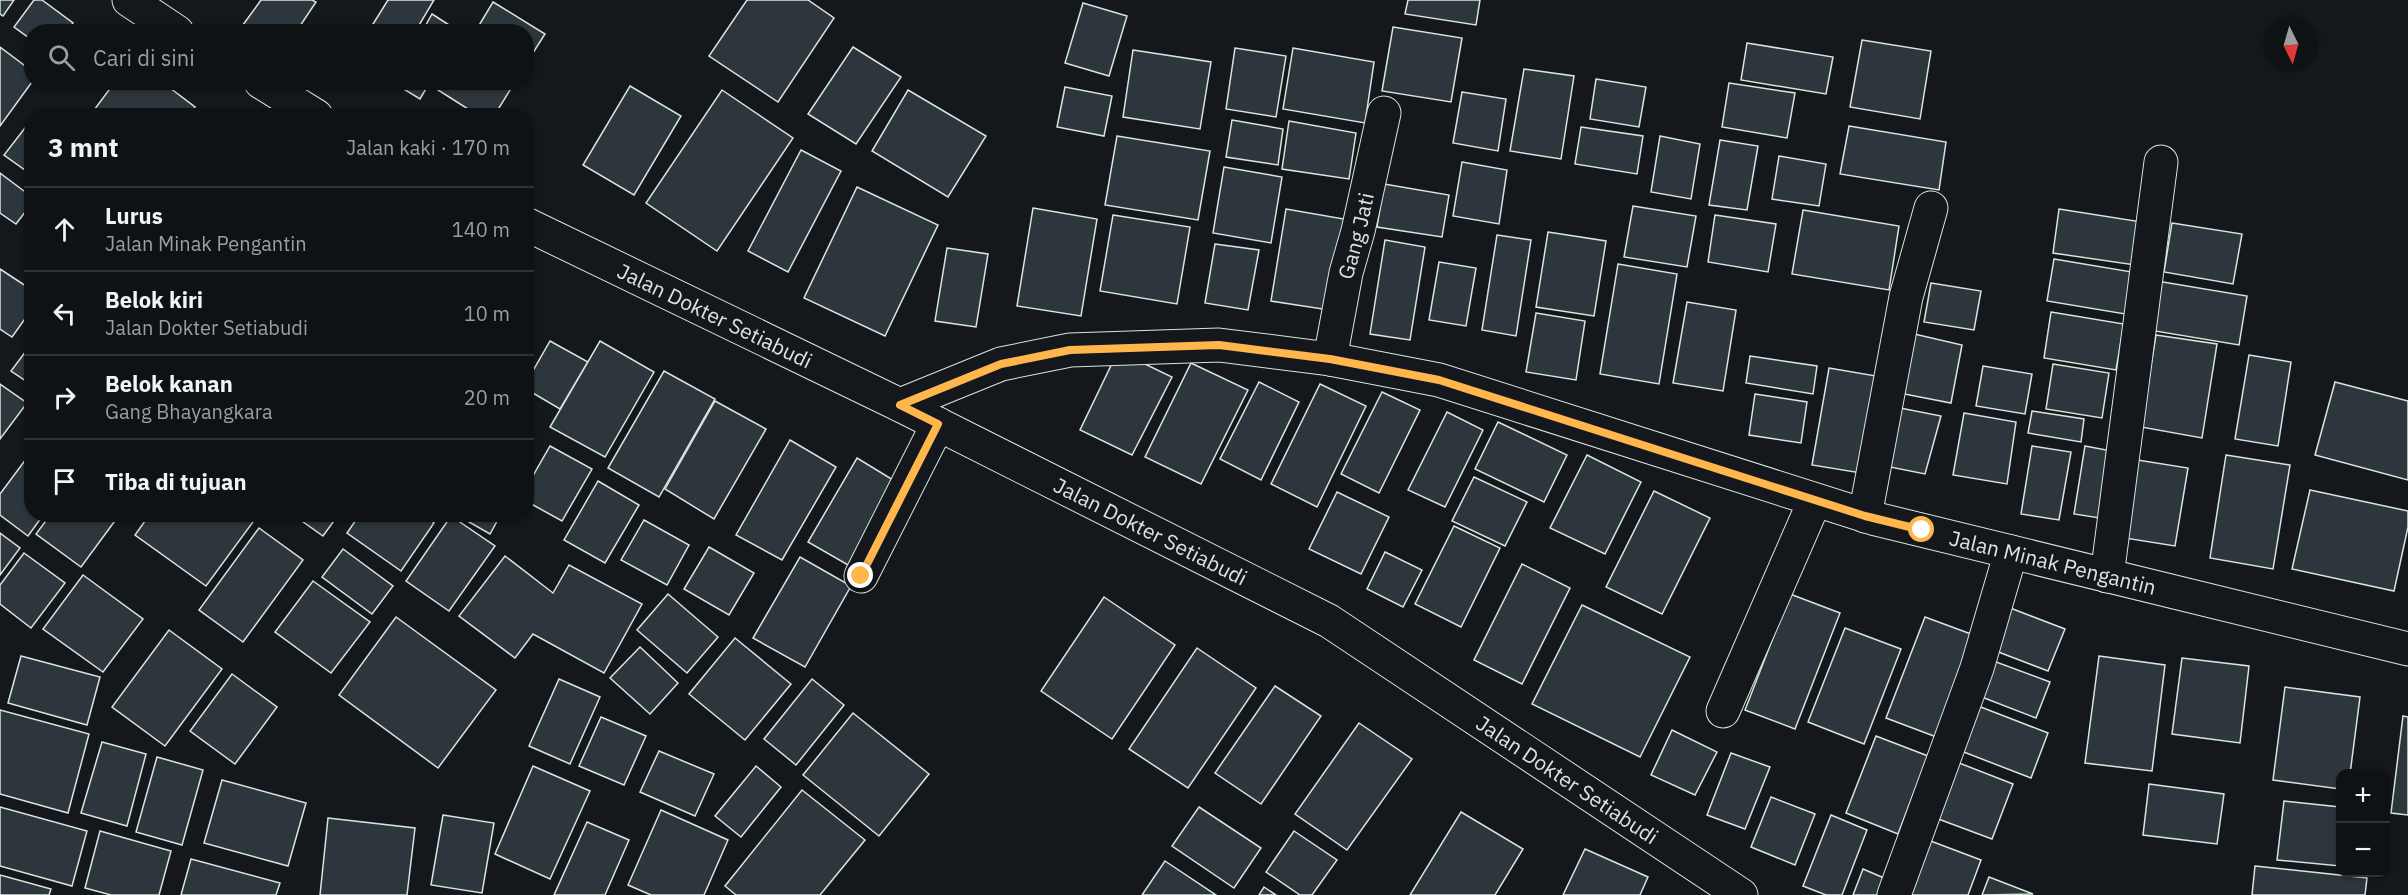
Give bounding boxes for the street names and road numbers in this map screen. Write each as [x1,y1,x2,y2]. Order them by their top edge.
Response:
street label: Gang Jati [1331,190,1380,282]
street label: Jalan Dokter Setiabudi [613,256,817,375]
street label: Jalan Dokter Setiabudi [1049,471,1252,592]
street label: Jalan Minak Pengantin [1947,523,2159,601]
street label: Jalan Dokter Setiabudi [1471,709,1664,850]

